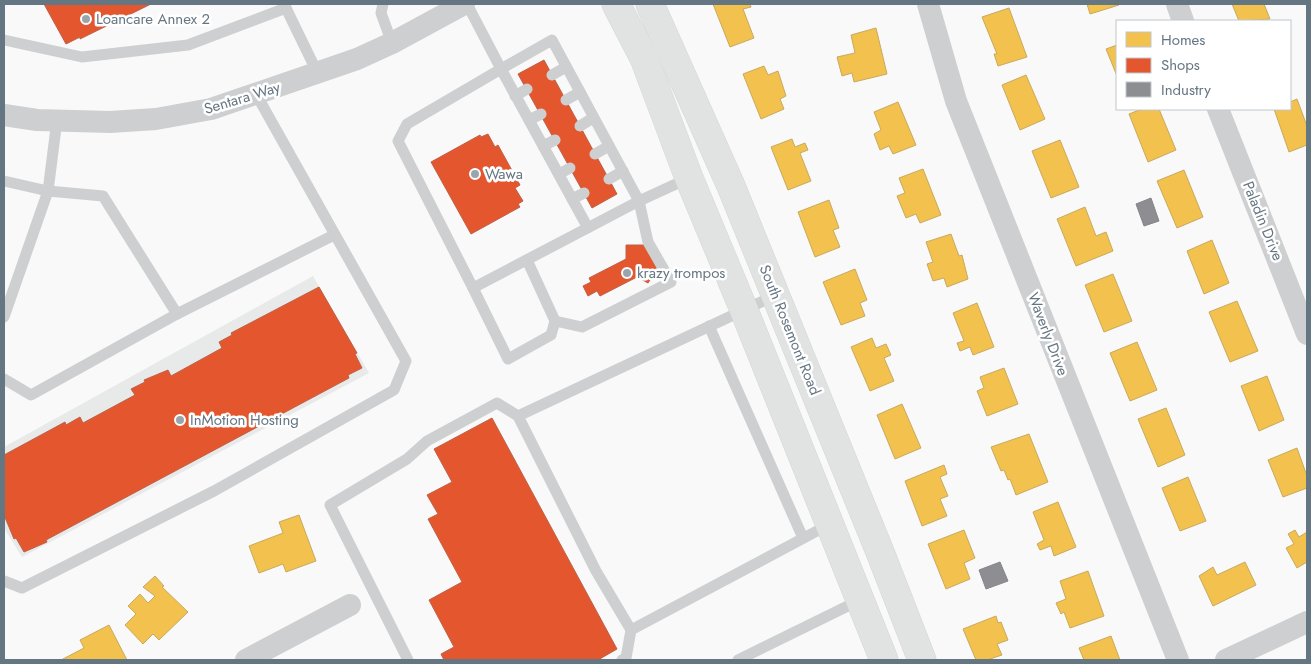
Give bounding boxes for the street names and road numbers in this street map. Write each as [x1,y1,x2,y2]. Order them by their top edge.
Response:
street label: Sentara Way [201,76,283,120]
street label: Paladin Drive [1237,178,1289,264]
street label: South Rosemont Road [754,262,826,398]
street label: Waverly Drive [1022,289,1074,379]

